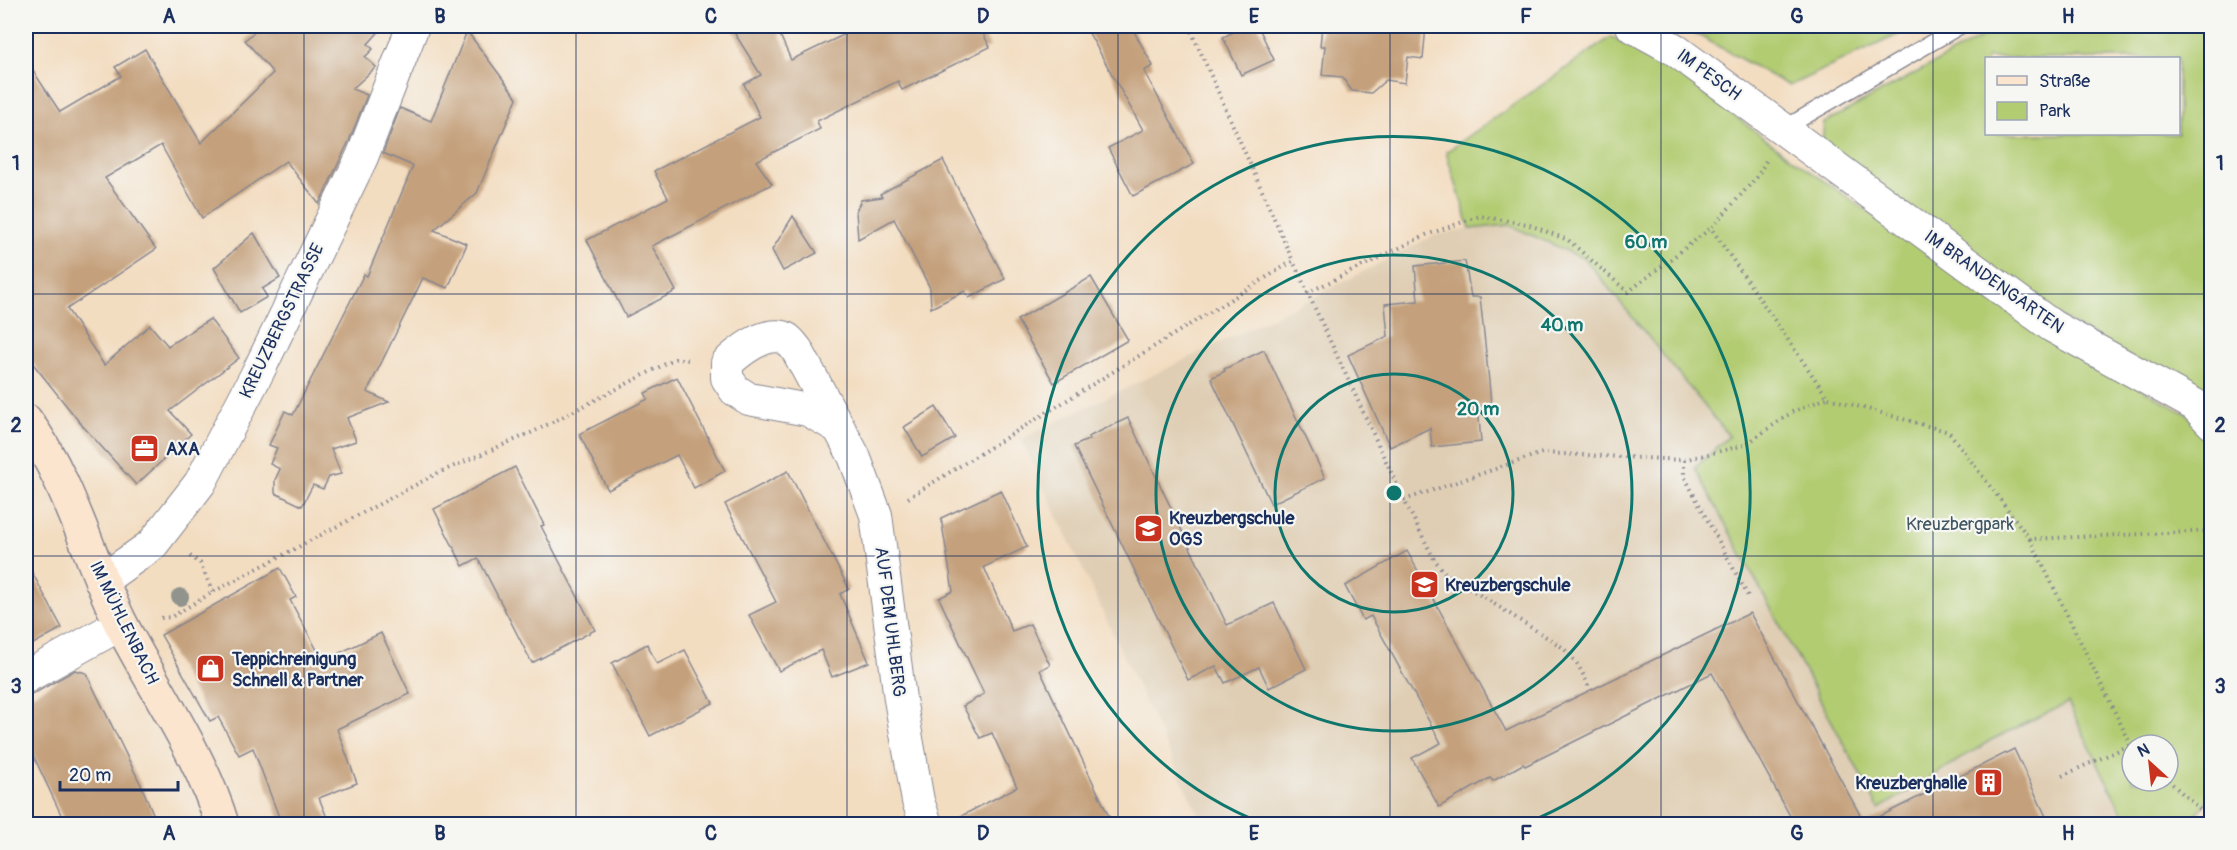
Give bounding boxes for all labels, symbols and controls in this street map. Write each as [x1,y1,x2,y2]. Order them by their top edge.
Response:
text: A [163,4,176,29]
text: B [434,4,446,29]
text: C [705,4,717,29]
text: D [977,4,990,29]
text: E [1249,4,1260,29]
text: F [1520,4,1532,29]
text: G [1790,4,1804,29]
text: H [2062,4,2075,29]
street label: IM PESCH [1672,44,1746,106]
legend [1985,57,2180,135]
text: Straße [2039,70,2090,93]
text: Park [2039,100,2071,123]
text: 1 [12,151,20,176]
text: 1 [2216,151,2224,176]
street label: IM BRANDENGARTEN [1920,225,2068,339]
text: 60 m [1625,231,1667,254]
street label: KREUZBERGSTRASSE [234,240,330,402]
text: 40 m [1541,314,1583,337]
text: 20 m [1457,398,1499,421]
text: 2 [10,413,22,438]
text: 2 [2214,413,2226,438]
office icon: AXA [129,433,161,465]
place label: AXA [166,438,200,461]
centre of rings [1384,483,1404,503]
place label: Kreuzbergschule OGS [1169,507,1295,551]
school or university icon: Kreuzbergschule OGS [1132,512,1164,544]
park label: Kreuzbergpark [1906,513,2015,536]
street label: AUF DEM UHLBERG [869,546,911,699]
street label: IM MÜHLENBACH [84,557,164,689]
school or university icon: Kreuzbergschule [1408,569,1440,601]
place label: Kreuzbergschule [1445,574,1571,597]
place label: Teppichreinigung Schnell & Partner [231,648,364,692]
shop icon: Teppichreinigung Schnell & Partner [195,653,227,685]
text: 3 [10,674,22,699]
text: 3 [2214,674,2226,699]
north arrow [2120,733,2180,793]
text: N [2134,739,2153,762]
scale bar [60,754,178,792]
text: 20 m [69,764,111,787]
building icon: Kreuzberghalle [1972,767,2004,799]
place label: Kreuzberghalle [1855,772,1968,795]
text: A [163,821,176,846]
text: B [434,821,446,846]
text: C [705,821,717,846]
text: D [977,821,990,846]
text: E [1249,821,1260,846]
text: F [1520,821,1532,846]
text: G [1790,821,1804,846]
text: H [2062,821,2075,846]

